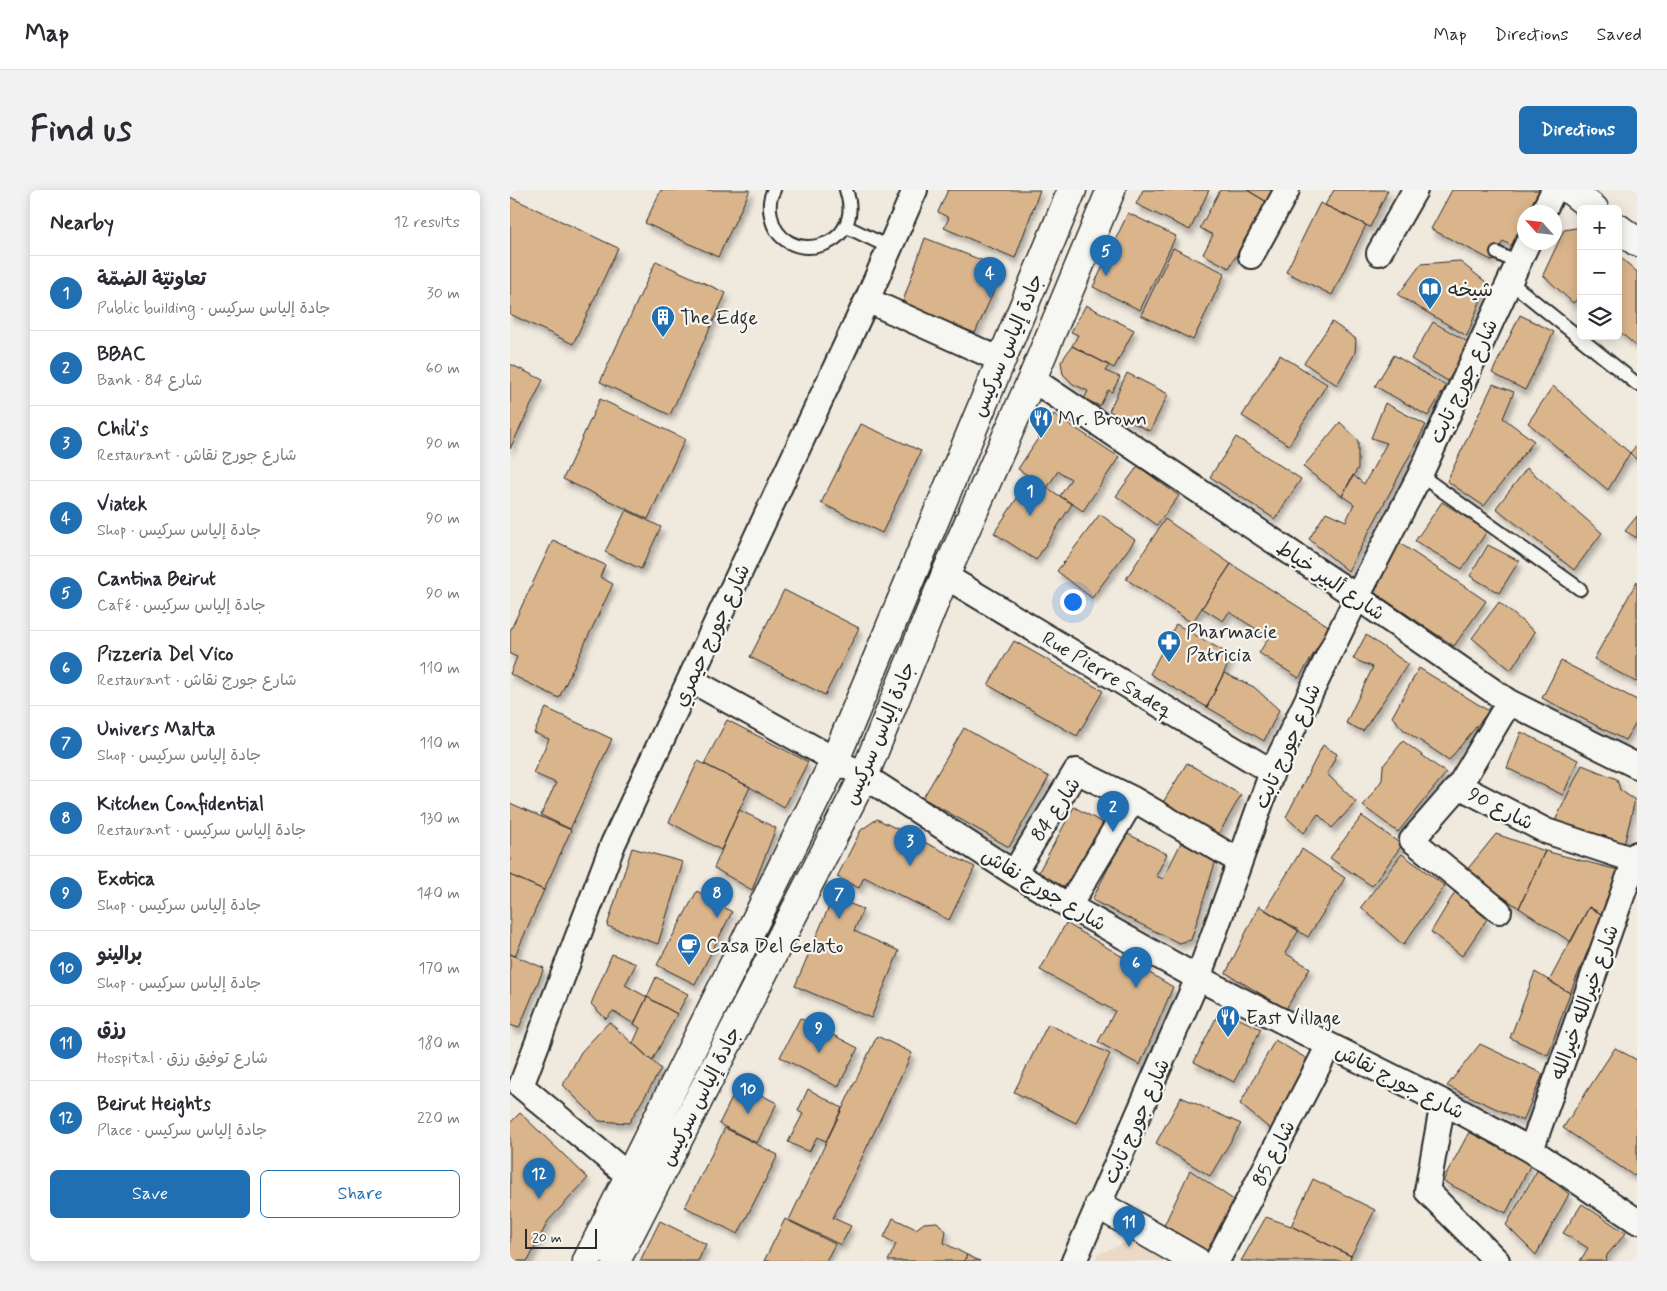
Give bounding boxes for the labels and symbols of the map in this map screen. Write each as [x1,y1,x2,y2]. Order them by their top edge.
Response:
north arrow [1517,205,1562,250]
pin: 5 [1090,235,1122,276]
pin: 4 [974,257,1006,298]
street label: جادة إلياس سركيس [966,270,1051,421]
library icon: شيخه [1417,276,1443,310]
place label: شيخه [1448,277,1493,304]
building icon: The Edge [650,304,676,338]
place label: The Edge [680,305,758,334]
street label: شارع جورج تابت [1424,315,1505,448]
restaurant icon: Mr. Brown [1028,405,1054,439]
place label: Mr. Brown [1058,406,1147,433]
pin: 1 [1014,475,1046,516]
street label: شارع ألبير خياط [1271,535,1390,628]
street label: شارع جورج حيمري [668,560,757,711]
your location [1060,589,1086,615]
place label: Pharmacie Patricia [1186,619,1278,669]
street label: Rue Pierre Sadeq [1037,625,1178,725]
pharmacy icon: Pharmacie Patricia [1156,629,1182,663]
street label: جادة إلياس سركيس [838,658,923,809]
street label: شارع جورج تابت [1249,680,1328,814]
street label: شارع 84 [1025,772,1088,847]
street label: شارع 90 [1463,781,1538,837]
pin: 2 [1097,791,1129,832]
pin: 3 [894,825,926,866]
street label: شارع جورج نقاش [976,842,1111,938]
pin: 8 [701,877,733,918]
pin: 7 [823,878,855,919]
street label: شارع خيرالله خيرالله [1545,921,1626,1084]
cafe icon: Casa Del Gelato [676,932,702,966]
place label: Casa Del Gelato [706,933,844,960]
pin: 6 [1120,947,1152,988]
restaurant icon: East Village [1215,1004,1241,1038]
place label: East Village [1246,1005,1341,1032]
pin: 9 [803,1012,835,1053]
street label: جادة إلياس سركيس [655,1022,748,1171]
street label: شارع جورج نقاش [1330,1038,1468,1126]
street label: شارع جورج تابت [1098,1055,1177,1189]
pin: 10 [732,1073,764,1114]
street label: شارع 85 [1246,1116,1302,1191]
pin: 12 [523,1158,555,1199]
pin: 11 [1113,1206,1145,1247]
scale bar [525,1226,598,1249]

